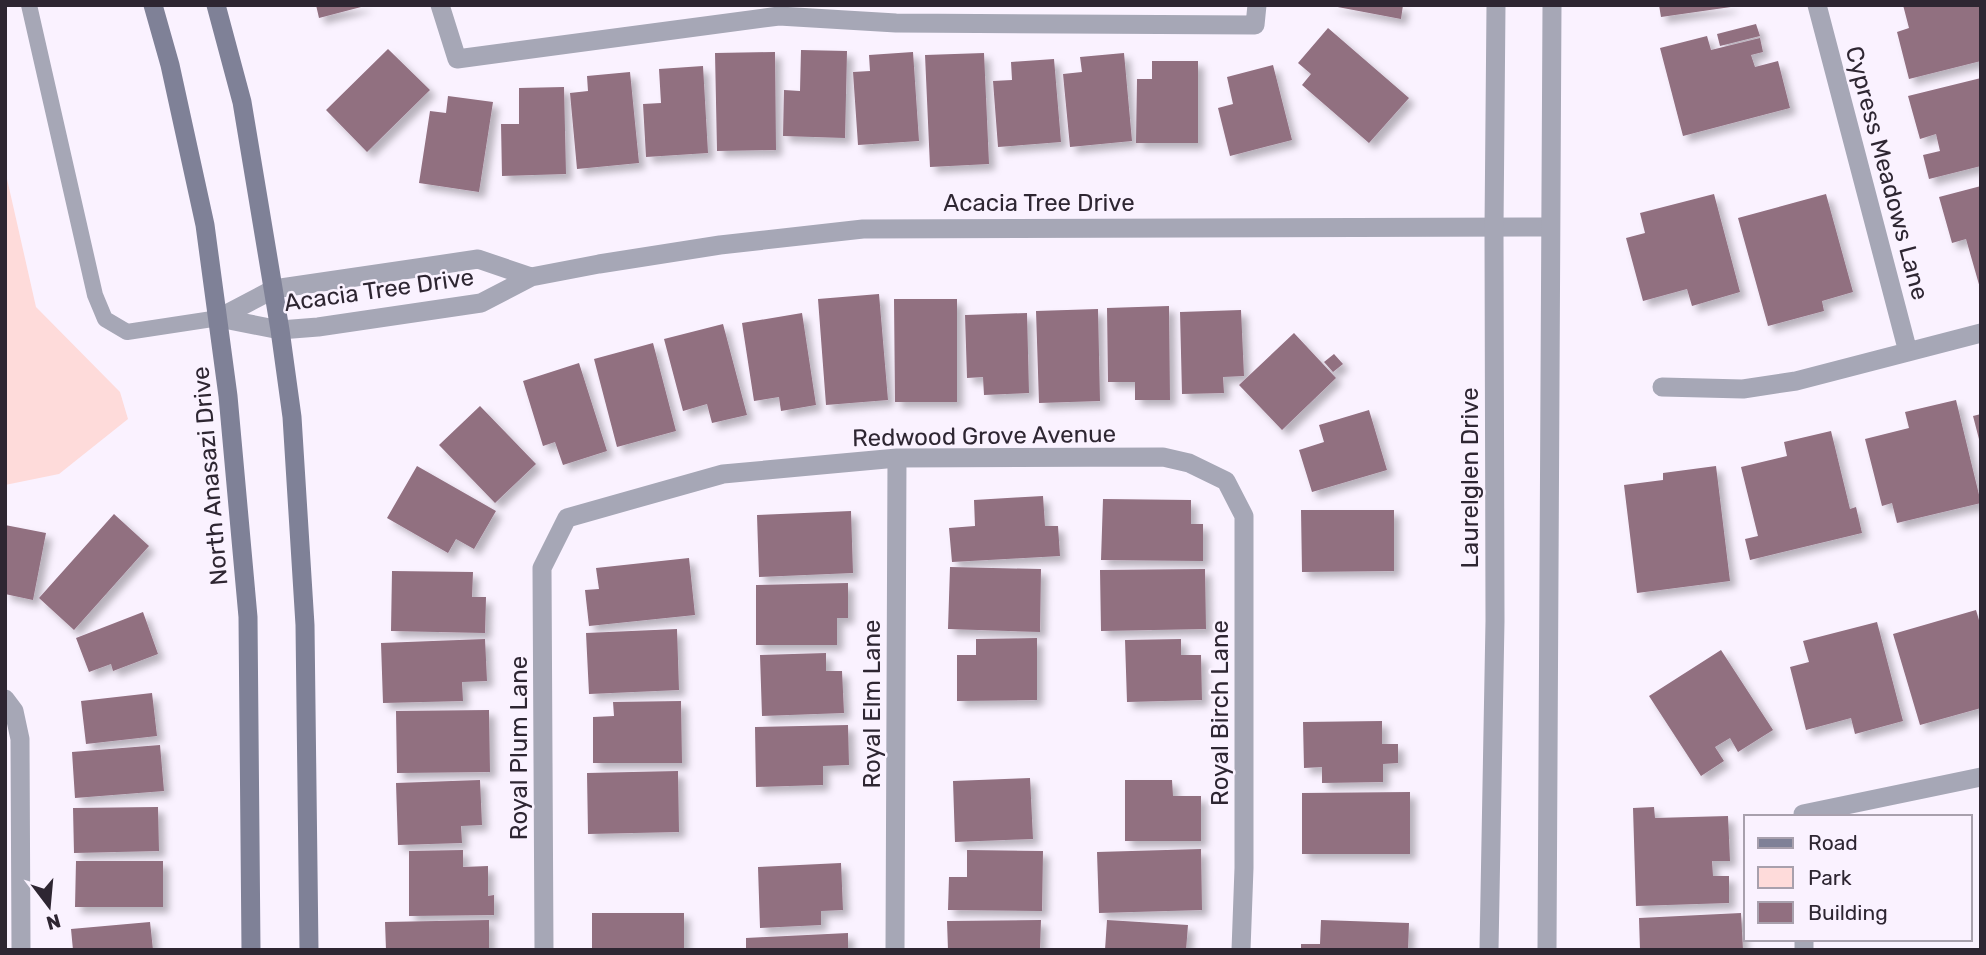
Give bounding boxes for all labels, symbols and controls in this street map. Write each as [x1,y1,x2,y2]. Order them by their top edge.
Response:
street label: Cypress Meadows Lane [1840,43,1934,303]
street label: Acacia Tree Drive [943,189,1135,217]
street label: Acacia Tree Drive [282,263,476,317]
street label: North Anasazi Drive [186,365,234,587]
street label: Laurelglen Drive [1456,387,1484,569]
street label: Redwood Grove Avenue [852,420,1116,452]
street label: Royal Elm Lane [858,620,886,788]
street label: Royal Birch Lane [1206,620,1234,806]
street label: Royal Plum Lane [505,656,533,840]
legend [1744,815,1972,941]
text: Road [1808,830,1858,855]
text: Park [1808,865,1852,890]
north arrow [14,871,84,941]
text: Building [1808,900,1888,925]
text: N [44,909,63,935]

